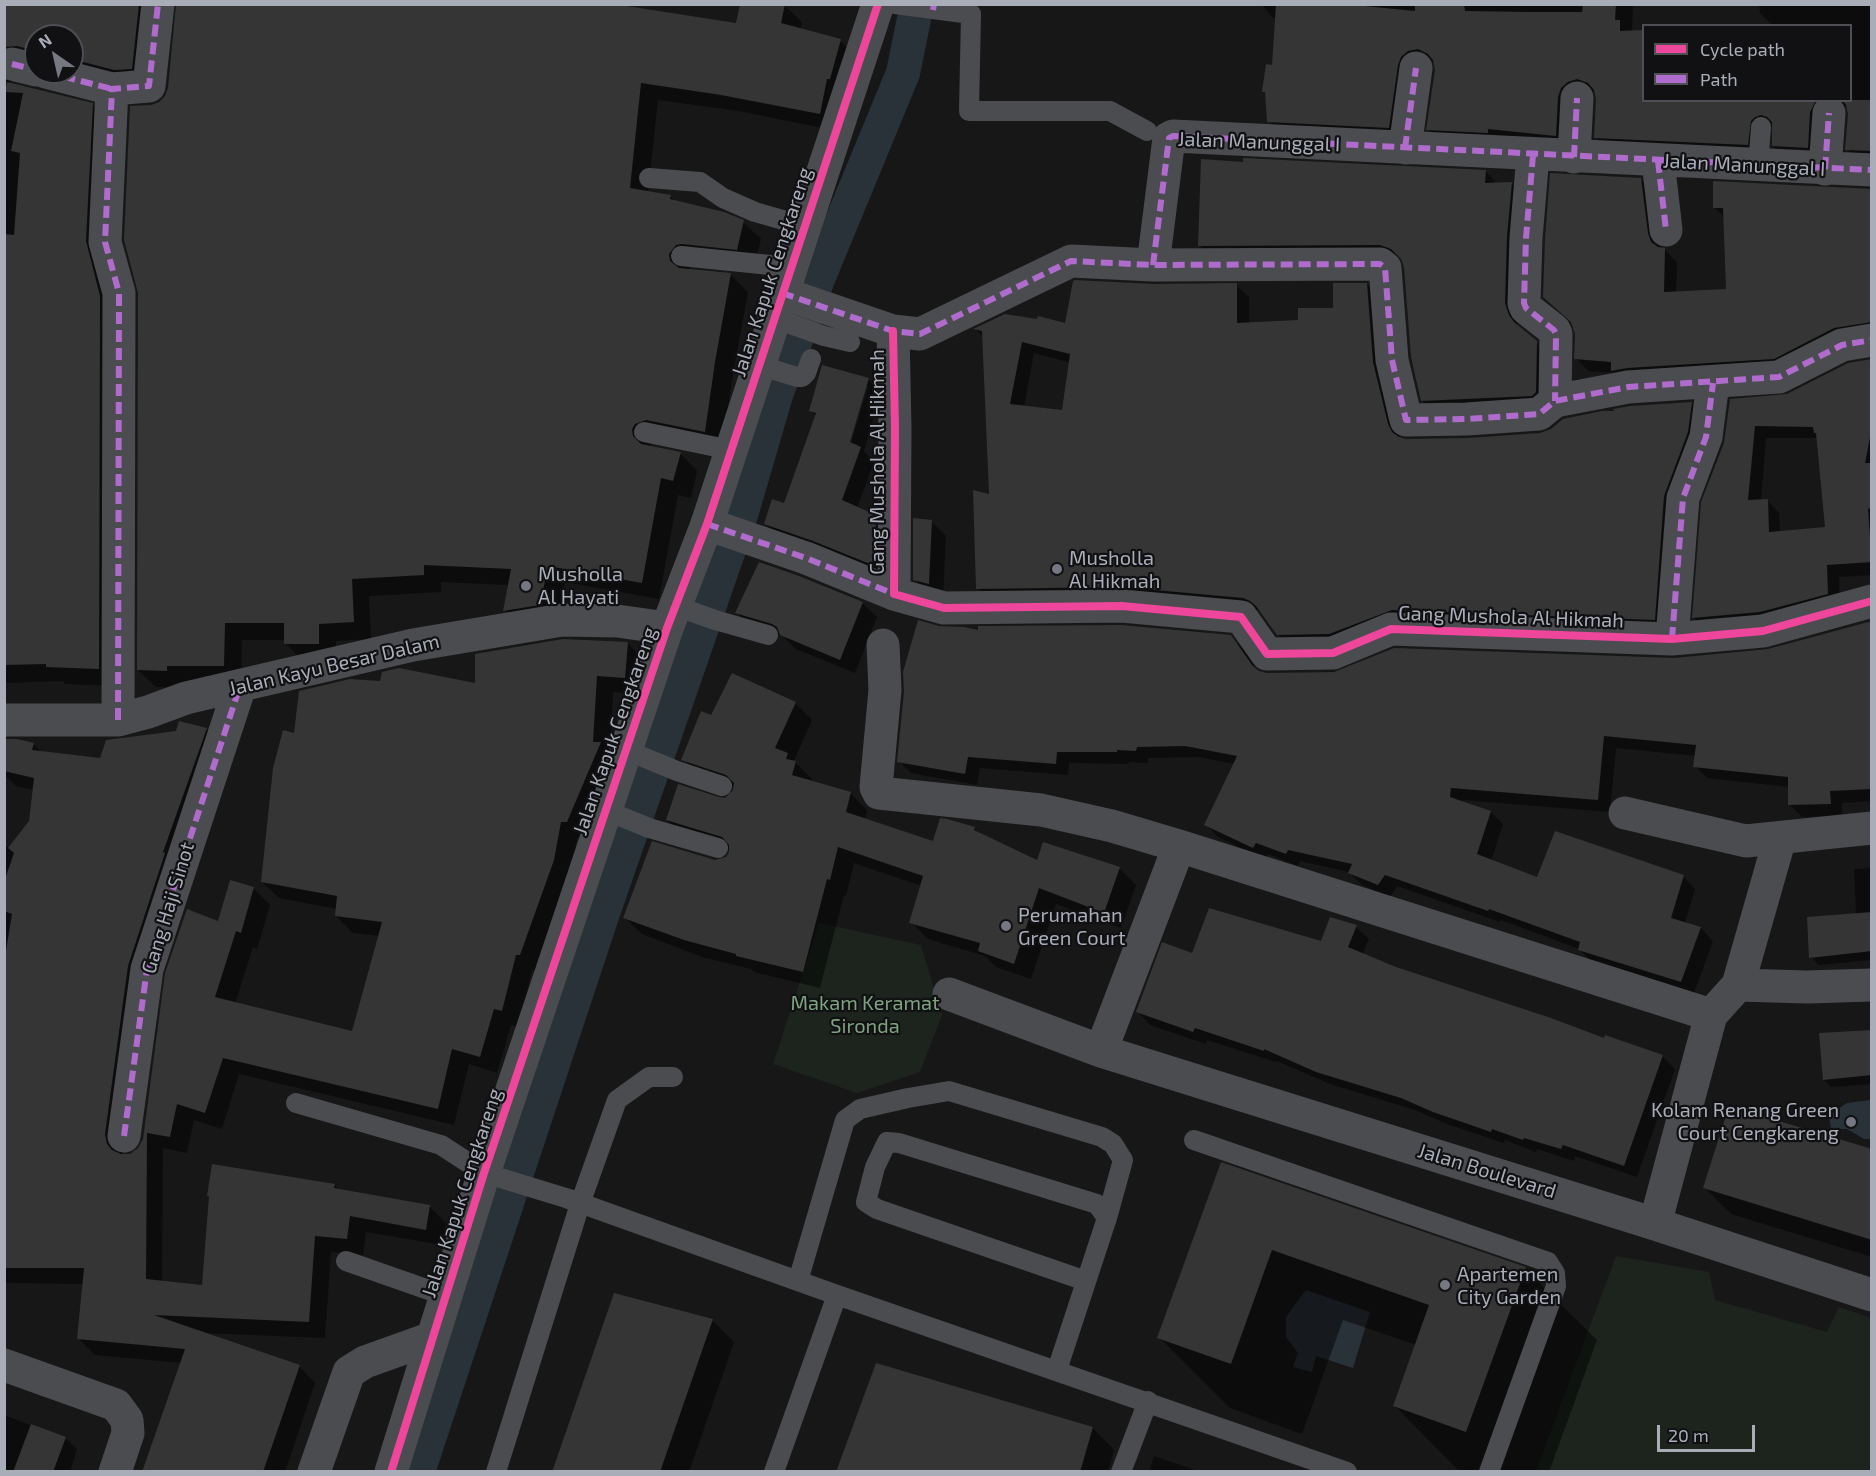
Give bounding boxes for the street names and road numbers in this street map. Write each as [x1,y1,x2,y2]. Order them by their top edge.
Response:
street label: Jalan Manunggal I [1177,127,1341,157]
street label: Jalan Manunggal I [1662,149,1826,181]
street label: Jalan Kapuk Cengkareng [727,164,817,380]
street label: Gang Mushola Al Hikmah [865,349,889,575]
street label: Gang Mushola Al Hikmah [1398,601,1624,633]
street label: Jalan Kapuk Cengkareng [568,624,662,838]
street label: Jalan Kayu Besar Dalam [226,629,442,701]
street label: Gang Haji Sinot [137,839,199,977]
street label: Jalan Kapuk Cengkareng [417,1085,507,1301]
street label: Jalan Boulevard [1415,1139,1559,1203]

